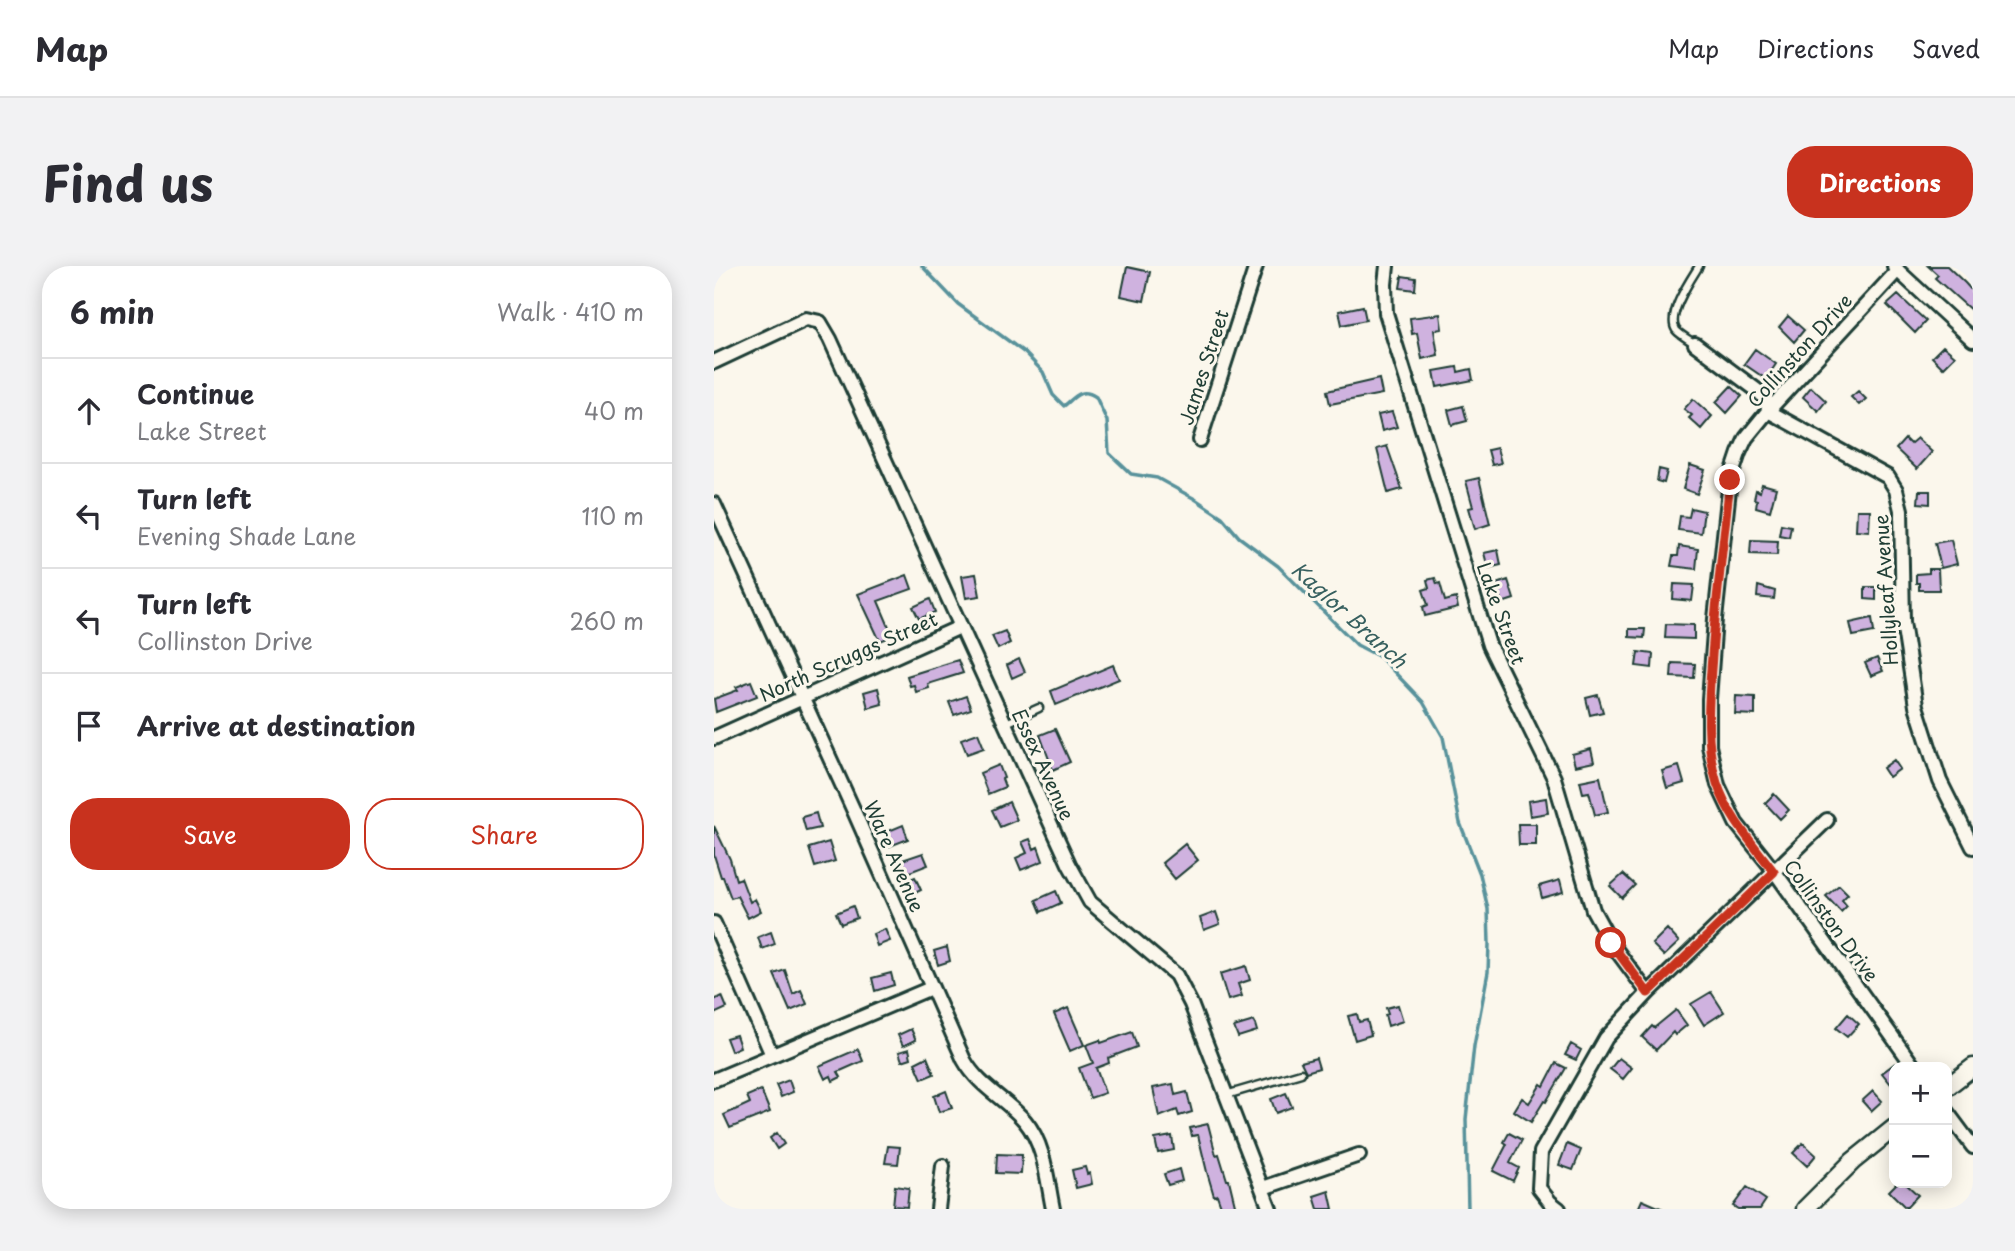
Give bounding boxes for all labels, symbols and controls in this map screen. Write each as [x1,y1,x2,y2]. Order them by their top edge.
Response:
text: Map [35,23,108,73]
text: Map [1668,30,1719,66]
text: Directions [1757,30,1874,66]
text: Saved [1912,30,1980,66]
text: Find us [42,145,213,219]
button: Directions [1787,146,1973,218]
street label: Collinston Drive [1740,287,1858,413]
text: 6 min [70,289,155,334]
text: Walk · 410 m [497,294,644,329]
street label: James Street [1171,305,1235,428]
text: Continue [137,374,254,413]
icon: ahead [70,392,108,430]
text: 40 m [584,393,644,428]
text: Lake Street [137,413,266,448]
route end [1714,464,1745,495]
text: Turn left [137,479,252,518]
icon: left [70,497,108,535]
text: 110 m [582,498,644,533]
street label: Hollyleaf Avenue [1866,513,1904,667]
text: Evening Shade Lane [137,518,356,553]
water label: Kaglor Branch [1285,553,1416,675]
street label: Lake Street [1471,558,1533,668]
text: Turn left [137,584,252,623]
icon: left [70,602,108,640]
text: 260 m [569,603,644,638]
street label: North Scruggs Street [755,604,942,708]
text: Collinston Drive [137,623,313,658]
street label: Essex Avenue [1006,704,1082,824]
text: Arrive at destination [137,706,416,745]
icon: arrive [70,707,108,745]
street label: Ware Avenue [858,796,932,916]
button: Save [70,798,350,870]
button: Share [364,798,644,870]
street label: Collinston Drive [1778,853,1886,987]
route start [1595,927,1626,958]
map controls [1889,1062,1952,1188]
button: + [1889,1062,1952,1125]
button: − [1889,1125,1952,1188]

